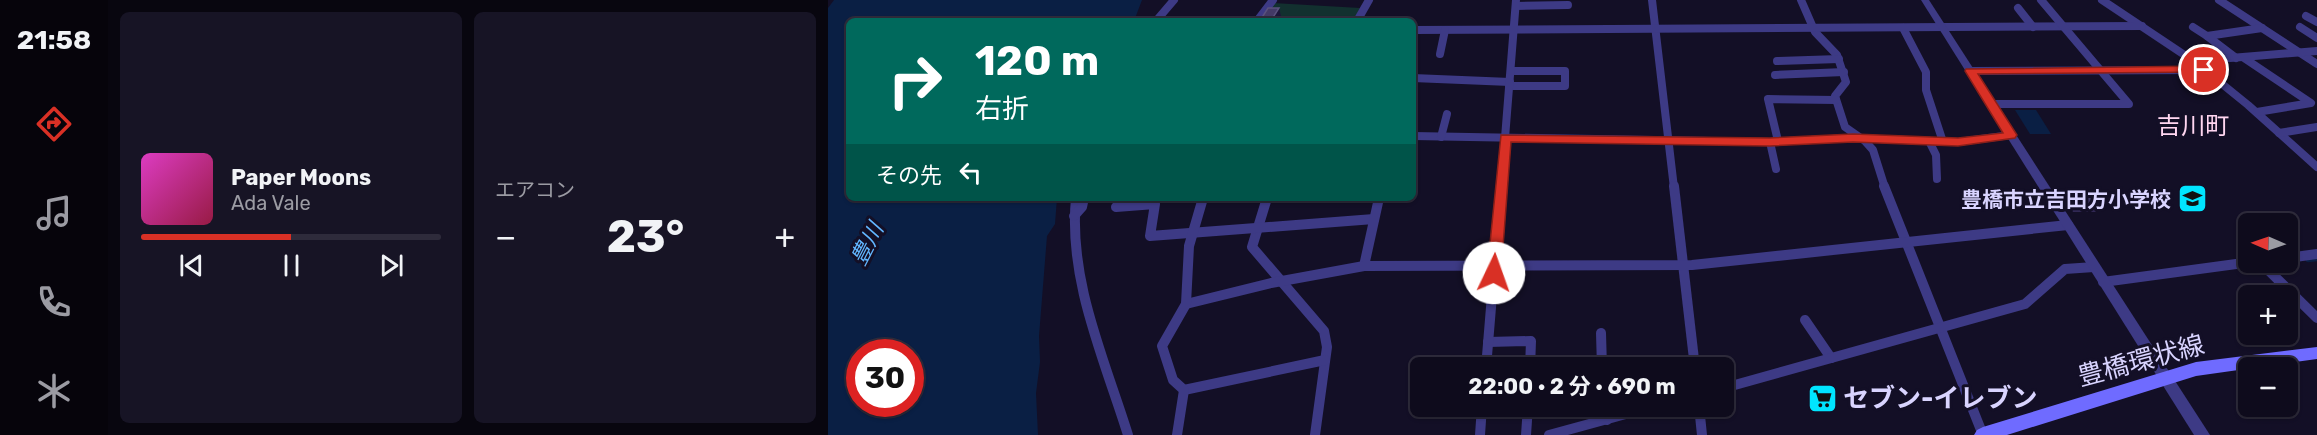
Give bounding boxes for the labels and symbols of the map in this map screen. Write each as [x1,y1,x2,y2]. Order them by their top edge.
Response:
pin [2178,44,2229,95]
district label: 吉川町 [2157,112,2229,140]
school or university icon: 豊橋市立吉田方小学校 [2176,183,2208,215]
place label: 豊橋市立吉田方小学校 [1961,187,2171,212]
north arrow [2238,213,2298,273]
water label: 豊川 [845,216,890,270]
position arrow [1462,241,1526,305]
street label: 豊橋環状線 [2074,329,2208,393]
speed limit sign: 30 [846,339,924,417]
supermarket icon: セブン-イレブン [1806,382,1838,414]
place label: セブン-イレブン [1843,383,2037,414]

